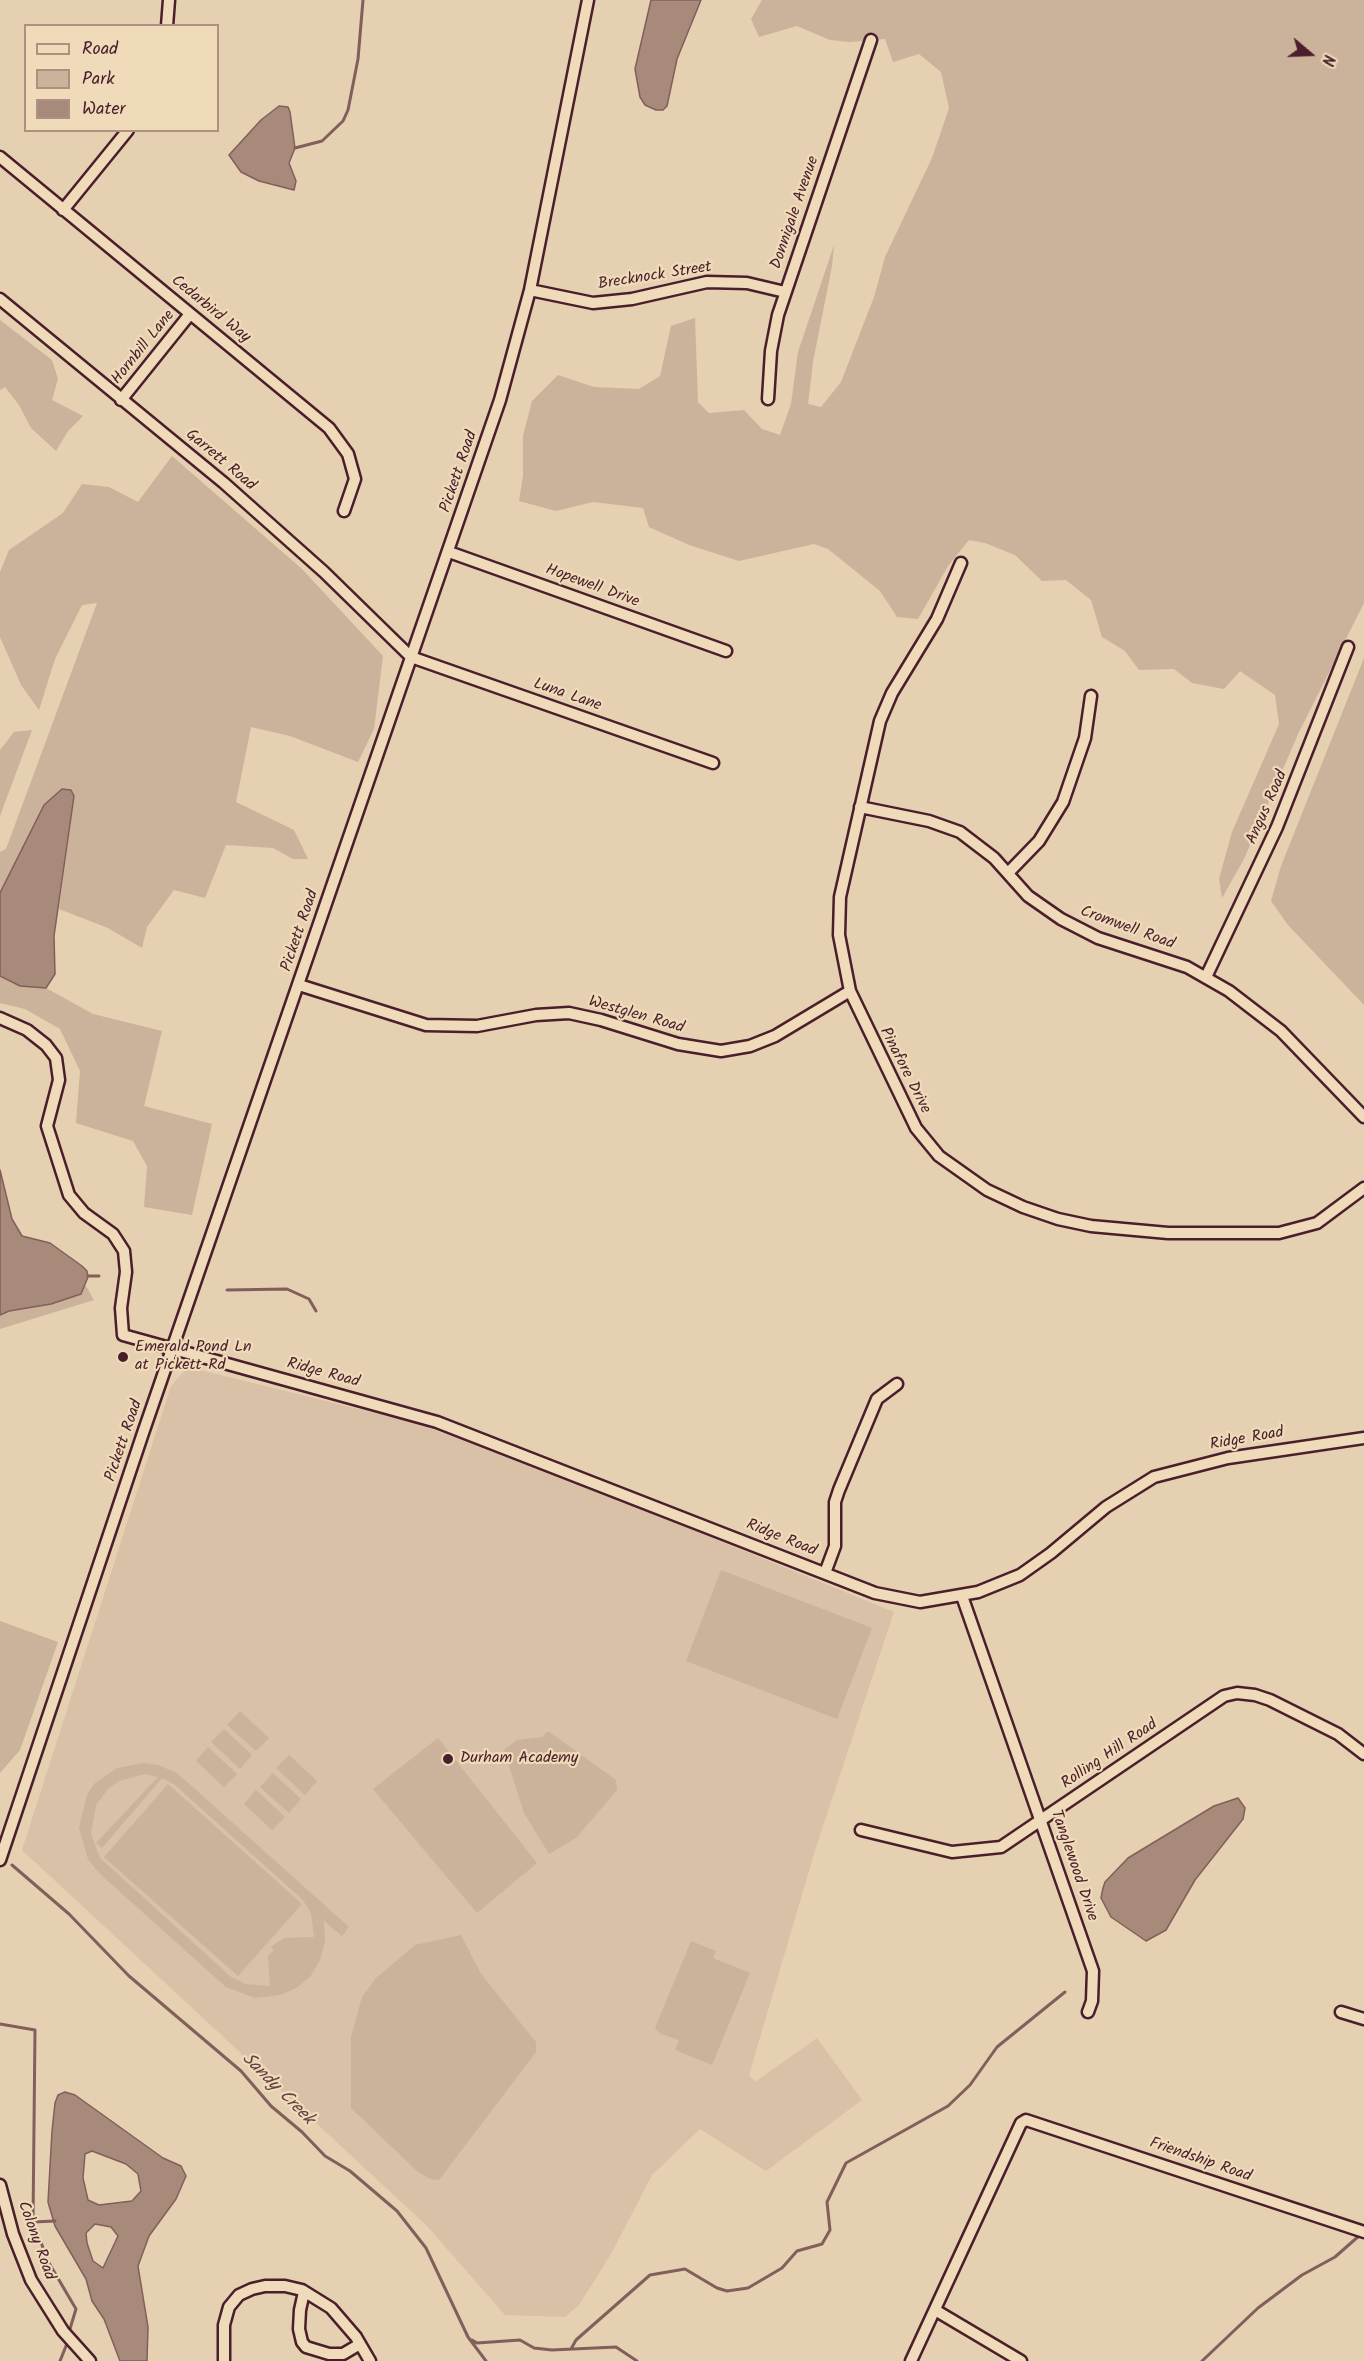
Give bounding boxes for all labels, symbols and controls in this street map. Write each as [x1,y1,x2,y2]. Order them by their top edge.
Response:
legend [24,24,219,132]
north arrow [1280,24,1340,84]
text: Road [82,35,118,64]
text: N [1314,51,1341,69]
text: Park [82,65,115,94]
text: Water [82,95,126,124]
street label: Donnigale Avenue [768,154,824,272]
street label: Brecknock Street [597,259,713,295]
street label: Cedarbird Way [166,272,254,348]
street label: Hornbill Lane [108,307,180,389]
street label: Garrett Road [181,426,259,496]
street label: Pickett Road [437,429,483,515]
street label: Hopewell Drive [542,561,642,613]
street label: Luna Lane [530,675,604,717]
street label: Angus Road [1243,768,1293,848]
street label: Pickett Road [278,888,324,974]
street label: Cromwell Road [1077,903,1177,955]
street label: Westglen Road [586,993,686,1039]
street label: Pinafore Drive [874,1025,934,1117]
place label: Emerald Pond Ln at Pickett Rd [135,1338,252,1376]
marker: Emerald Pond Ln at Pickett Rd [116,1350,130,1364]
street label: Ridge Road [285,1355,361,1393]
street label: Pickett Road [102,1398,148,1484]
street label: Ridge Road [1209,1424,1285,1456]
street label: Ridge Road [743,1516,819,1562]
street label: Rolling Hill Road [1058,1716,1162,1794]
place label: Durham Academy [460,1749,578,1769]
marker: Durham Academy [441,1752,455,1766]
street label: Tanglewood Drive [1045,1808,1101,1924]
water label: Sandy Creek [236,2049,318,2131]
street label: Friendship Road [1147,2135,1253,2187]
street label: Colony Road [12,2199,58,2283]

